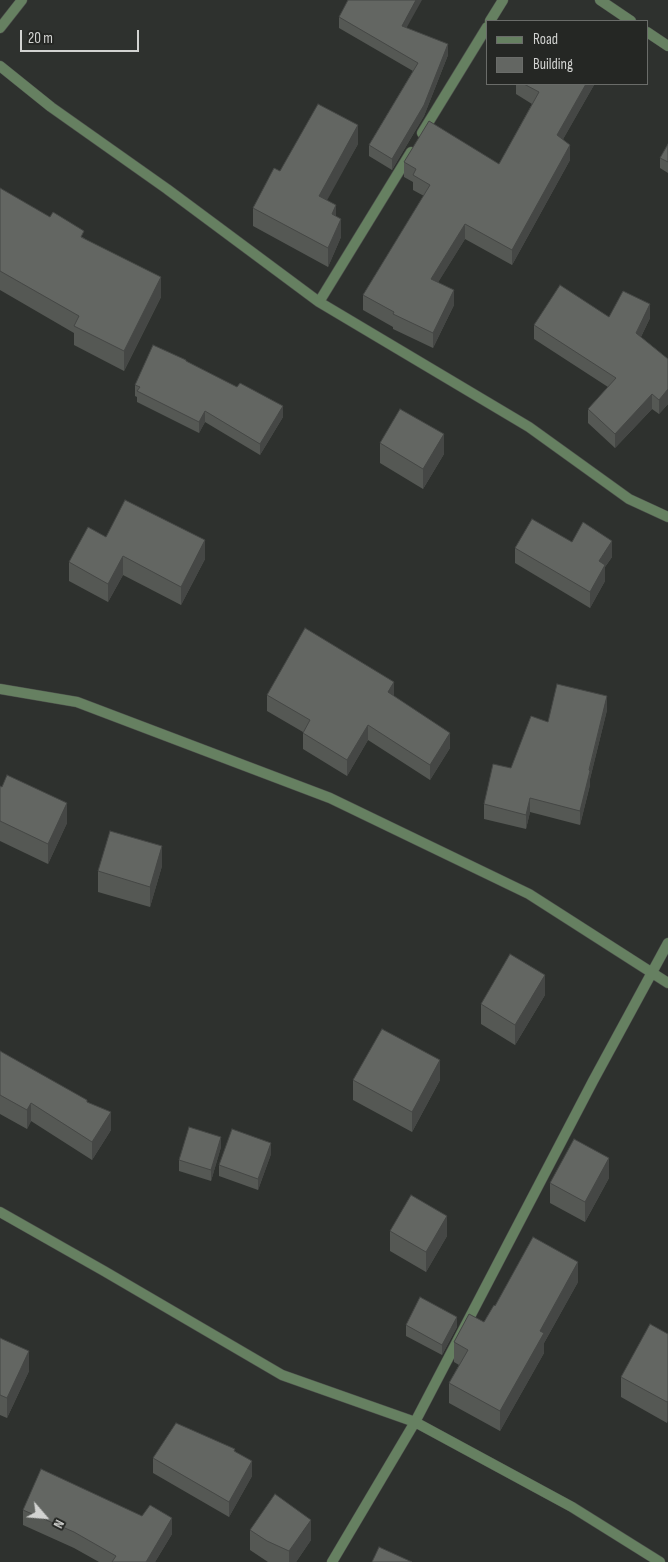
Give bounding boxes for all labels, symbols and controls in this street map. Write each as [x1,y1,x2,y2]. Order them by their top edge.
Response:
scale bar [22,20,141,52]
legend [486,20,648,85]
text: 20 m [28,29,53,48]
text: Road [533,30,558,49]
text: Building [533,55,573,74]
north arrow [20,1492,70,1542]
text: N [50,1517,68,1531]

